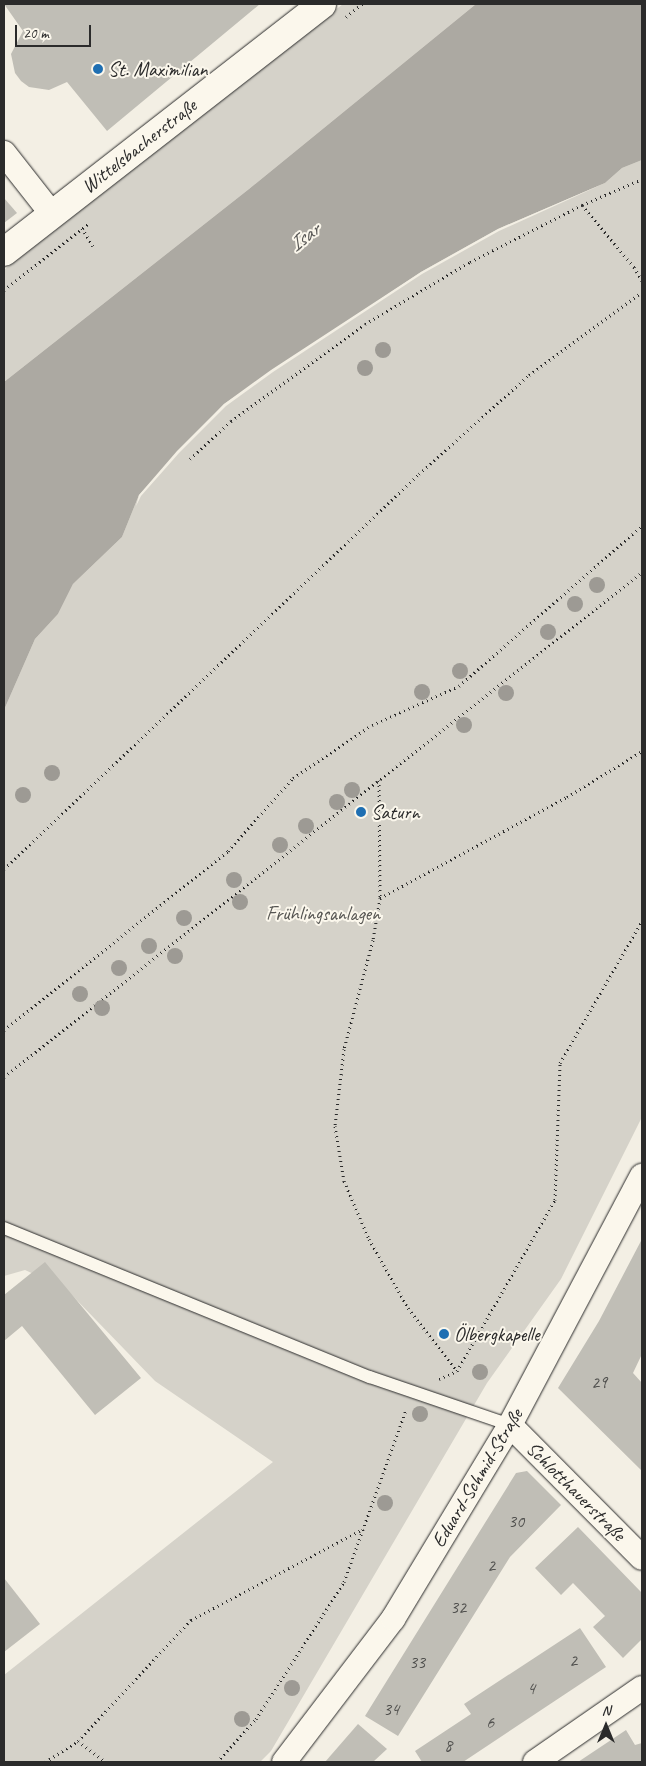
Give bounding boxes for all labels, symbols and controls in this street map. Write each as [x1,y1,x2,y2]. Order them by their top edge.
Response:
scale bar [18,15,94,47]
text: 20 m [23,24,49,43]
place label: St. Maximilian [108,57,207,81]
marker: St. Maximilian [92,63,104,75]
street label: Wittelsbacherstraße [77,94,201,198]
water label: Isar [284,217,324,257]
place label: Saturn [371,800,419,824]
marker: Saturn [355,806,367,818]
park label: Frühlingsanlagen [266,901,380,925]
place label: Ölbergkapelle [454,1322,539,1346]
marker: Ölbergkapelle [438,1328,450,1340]
house number: 29 [591,1371,607,1393]
street label: Eduard-Schmid-Straße [426,1404,528,1552]
street label: Schlotthauerstraße [521,1436,631,1546]
house number: 30 [508,1510,524,1532]
house number: 2 [487,1554,495,1576]
house number: 32 [450,1596,466,1618]
house number: 2 [569,1649,577,1671]
house number: 33 [409,1651,425,1673]
house number: 4 [527,1677,535,1699]
house number: 34 [383,1698,399,1720]
north arrow [581,1701,631,1751]
text: N [602,1702,610,1719]
house number: 6 [486,1711,494,1733]
house number: 8 [444,1734,452,1756]

